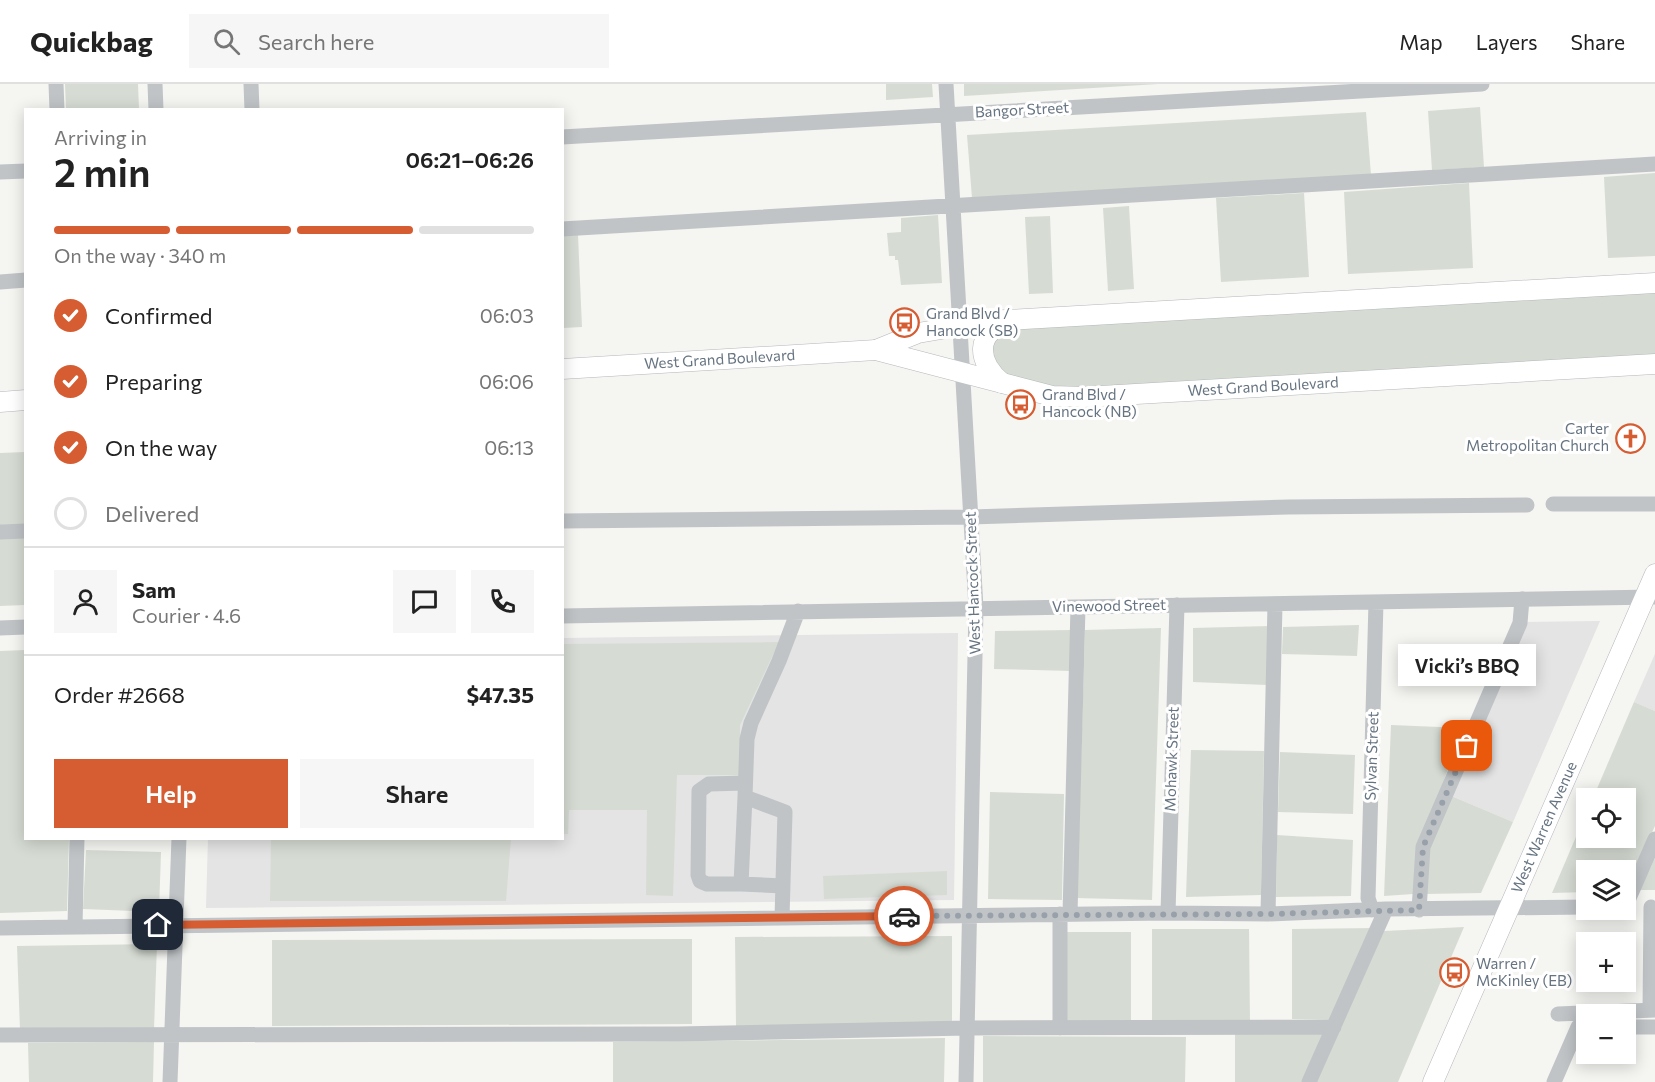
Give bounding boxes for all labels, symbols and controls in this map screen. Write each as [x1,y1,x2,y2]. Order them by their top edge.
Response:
search box [189,14,609,68]
text: Quickbag [30,24,153,58]
icon: search [210,25,243,58]
text: Search here [258,28,374,55]
text: Map [1399,29,1443,54]
text: Layers [1476,29,1538,54]
text: Share [1571,29,1625,54]
street label: Bangor Street [974,98,1070,120]
text: Arriving in [54,125,147,149]
text: 06:21–06:26 [405,146,534,173]
text: 2 min [54,147,151,195]
text: On the way · 340 m [54,243,226,267]
icon: check [54,299,87,332]
text: Confirmed [105,302,212,329]
text: 06:03 [480,303,534,327]
place label: Grand Blvd / Hancock (SB) [926,304,1018,339]
bus stop icon: Grand Blvd / Hancock (SB) [889,307,921,339]
street label: West Grand Boulevard [644,345,796,372]
icon: check [54,365,87,398]
text: Preparing [105,368,202,395]
text: 06:06 [479,369,534,393]
street label: West Grand Boulevard [1187,372,1339,399]
place label: Grand Blvd / Hancock (NB) [1042,385,1137,420]
bus stop icon: Grand Blvd / Hancock (NB) [1005,388,1037,420]
place label: Carter Metropolitan Church [1466,419,1609,454]
church icon: Carter Metropolitan Church [1614,422,1646,454]
icon: check [54,431,87,464]
text: On the way [105,434,217,461]
text: 06:13 [484,435,534,459]
text: Delivered [105,500,199,527]
street label: West Hancock Street [961,511,983,655]
button: person [54,570,117,633]
button: chat [393,570,456,633]
button: phone [471,570,534,633]
text: Sam [132,576,176,603]
street label: Vinewood Street [1052,595,1166,615]
text: Courier · 4.6 [132,603,241,627]
callout: Vicki’s BBQ [1398,644,1536,686]
text: Vicki’s BBQ [1414,653,1520,677]
text: Order #2668 [54,681,185,708]
text: $47.35 [466,681,534,708]
street label: Mohawk Street [1160,706,1182,812]
street label: Sylvan Street [1360,711,1382,801]
pin [1441,720,1492,771]
icon: bag [1450,729,1483,762]
street label: West Warren Avenue [1507,758,1580,895]
button: Help [54,759,288,828]
button: Share [300,759,534,828]
map controls [1576,788,1636,1064]
button: locate [1576,788,1636,848]
button: layers [1576,860,1636,920]
courier [874,886,934,946]
pin [132,899,183,950]
icon: car [888,900,921,933]
icon: home [141,908,174,941]
button: + [1576,932,1636,992]
place label: Warren / McKinley (EB) [1476,954,1572,989]
bus stop icon: Warren / McKinley (EB) [1439,957,1471,989]
button: − [1576,1004,1636,1064]

